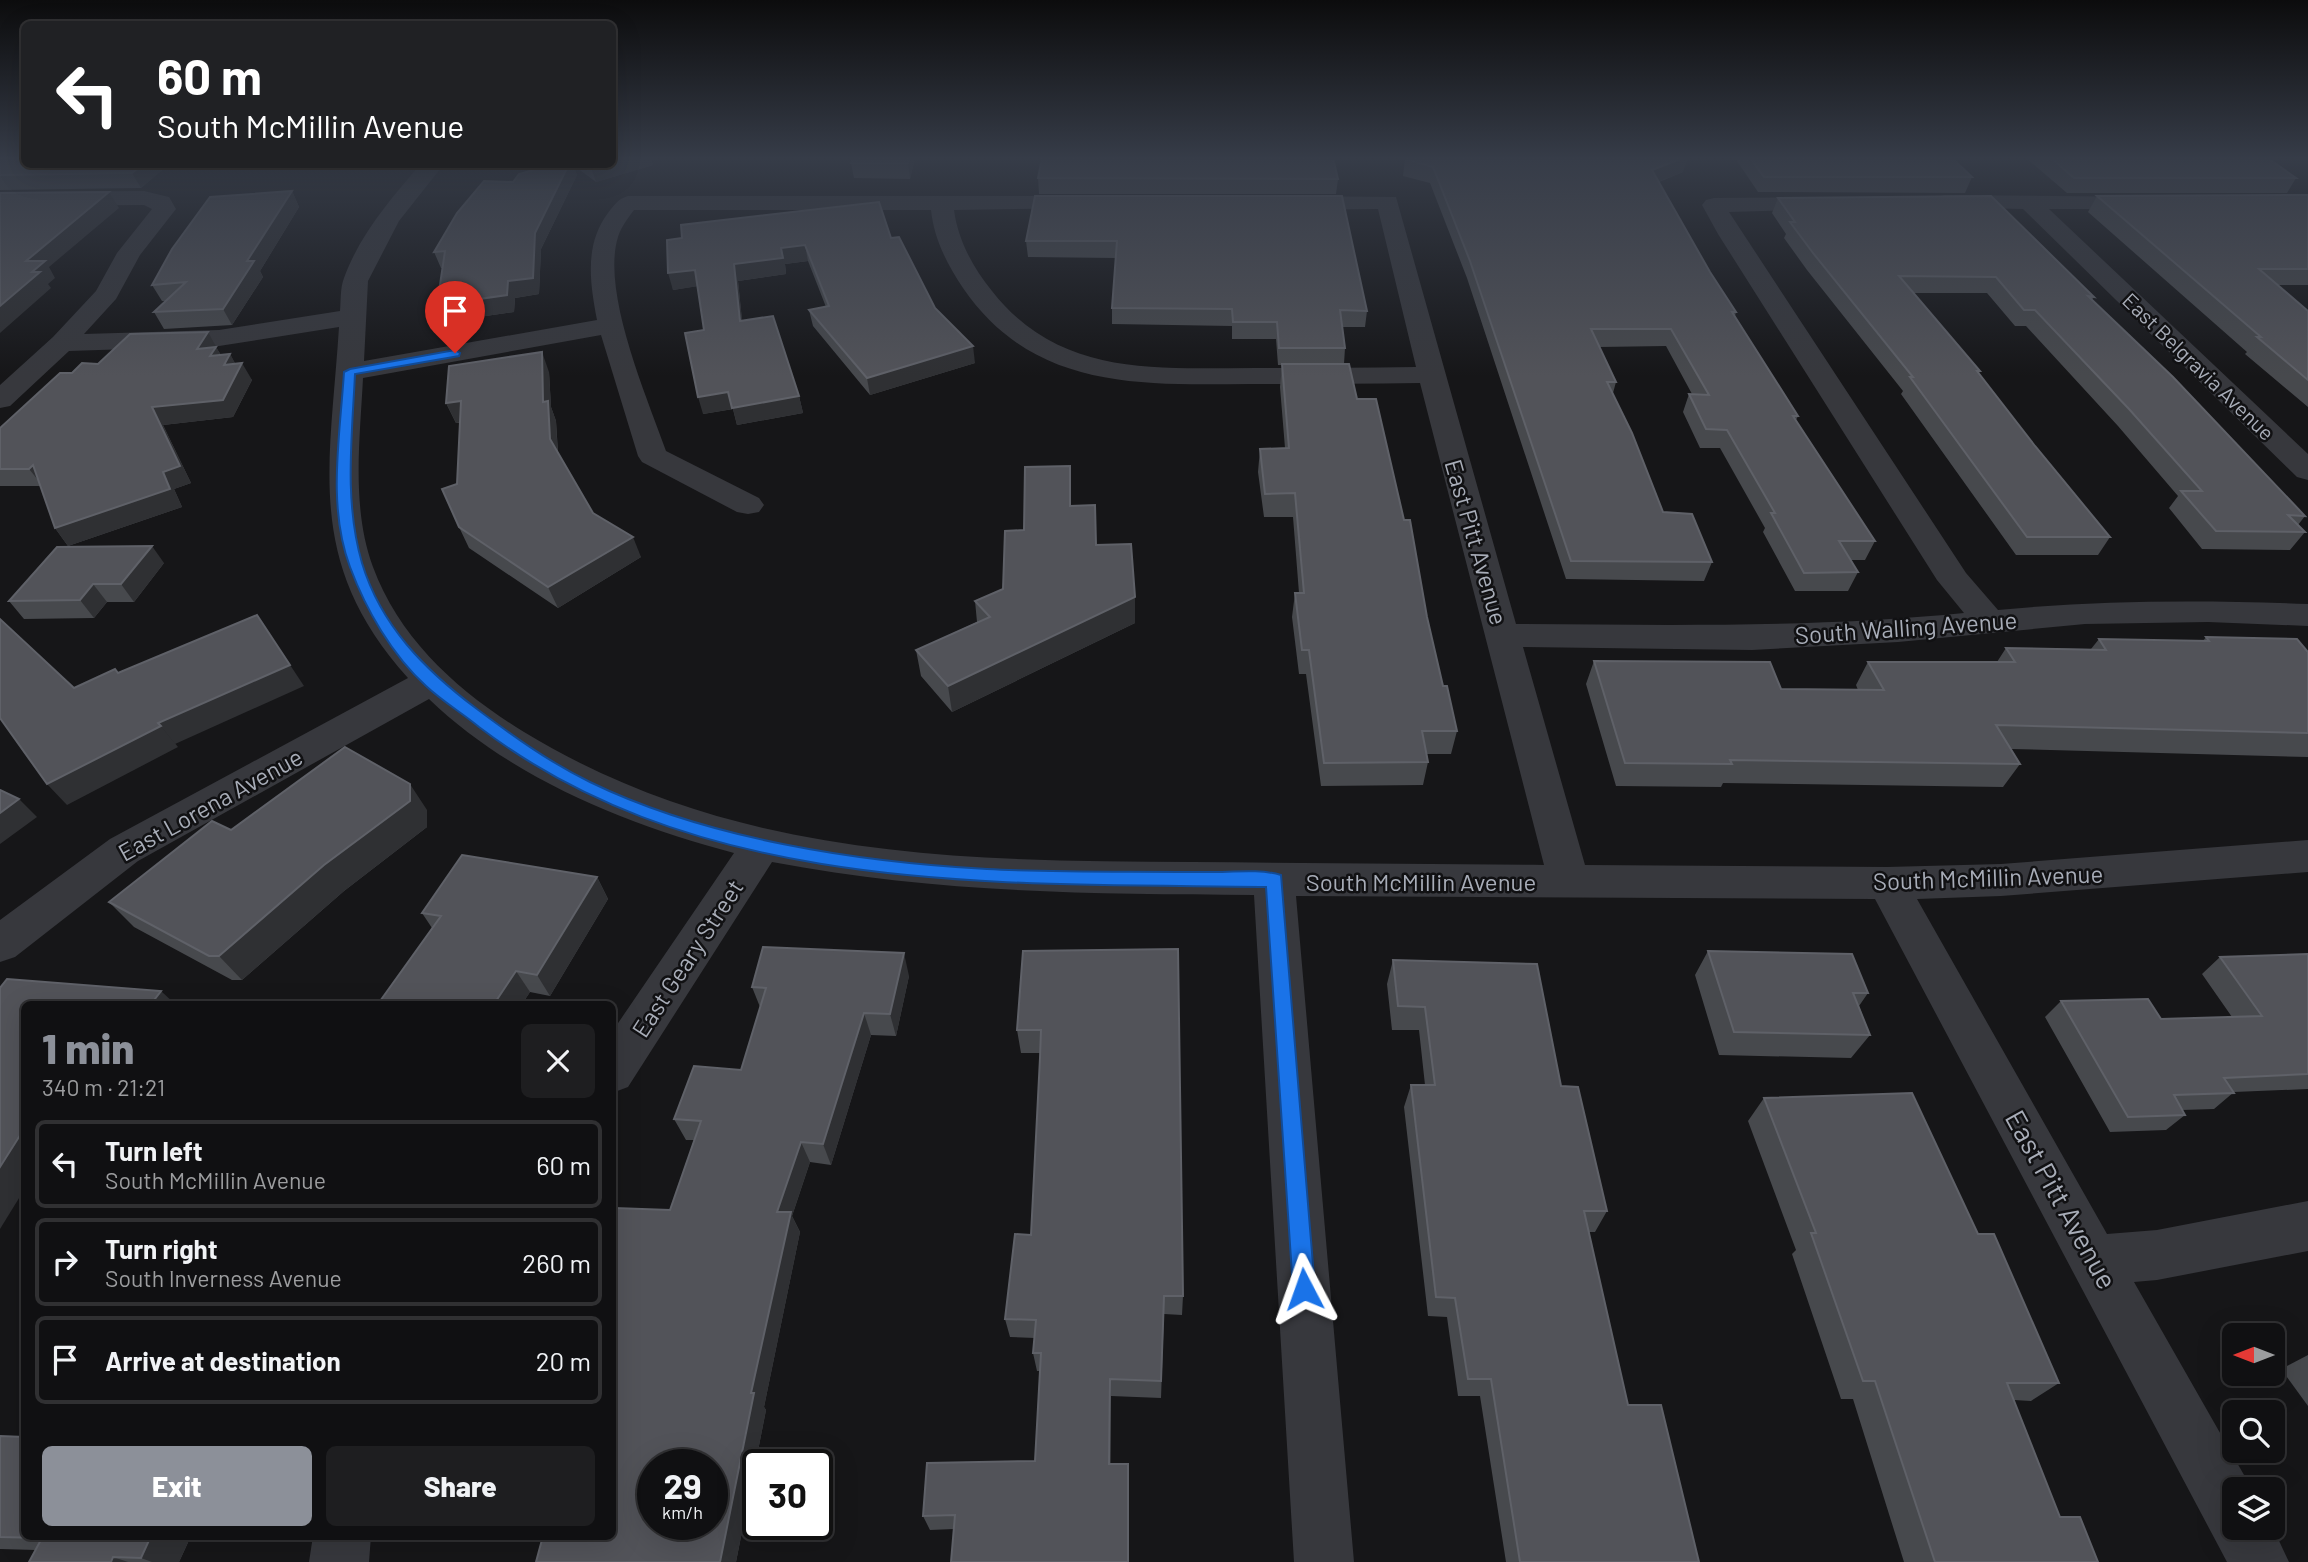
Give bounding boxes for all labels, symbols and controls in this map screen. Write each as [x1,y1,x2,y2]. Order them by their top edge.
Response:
text: 60 m [157,46,262,105]
icon: left [42,49,133,140]
text: South McMillin Avenue [157,106,464,144]
pin [425,281,485,353]
street label: East Belgravia Avenue [2118,287,2280,445]
icon: arrive [436,292,474,330]
street label: East Pitt Avenue [1440,456,1514,628]
street label: South Walling Avenue [1794,605,2018,649]
street label: East Lorena Avenue [113,741,307,867]
street label: South McMillin Avenue [1872,858,2104,896]
street label: South McMillin Avenue [1306,867,1536,896]
street label: East Geary Street [625,874,749,1042]
text: 1 min [42,1022,134,1072]
button: close [521,1024,595,1098]
text: 340 m · 21:21 [42,1073,165,1101]
street label: East Pitt Avenue [1999,1104,2125,1294]
text: Turn left [105,1135,203,1166]
icon: left [46,1145,84,1183]
text: 60 m [536,1149,591,1180]
text: South McMillin Avenue [105,1166,326,1194]
text: Turn right [105,1233,218,1264]
icon: right [46,1243,84,1281]
text: 260 m [522,1247,591,1278]
position arrow [1267,1252,1341,1326]
text: South Inverness Avenue [105,1264,342,1292]
north arrow [2222,1323,2286,1386]
map controls [2222,1323,2285,1540]
icon: arrive [46,1341,84,1379]
text: Arrive at destination [105,1345,341,1376]
text: 20 m [536,1345,591,1376]
button: search [2222,1400,2285,1463]
button: Exit [42,1446,312,1526]
button: Share [326,1446,595,1526]
speed limit sign: 30 [742,1449,833,1540]
text: 29 [663,1464,702,1506]
button: layers [2222,1477,2285,1540]
text: km/h [662,1501,703,1523]

